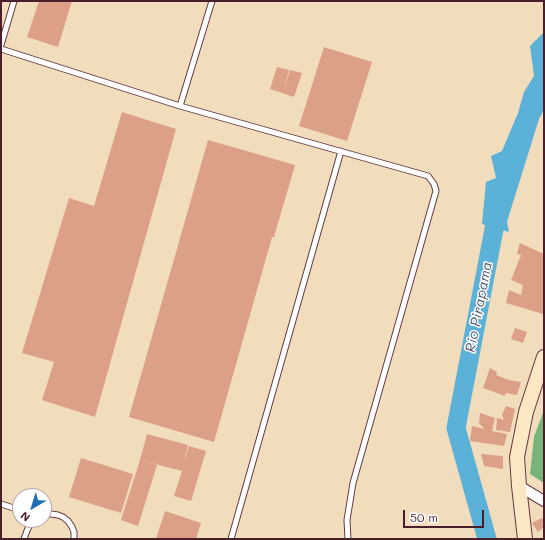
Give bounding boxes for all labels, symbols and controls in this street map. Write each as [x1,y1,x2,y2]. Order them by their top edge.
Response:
water label: Rio Pirapama [462,260,496,354]
north arrow [12,488,52,528]
scale bar [405,502,486,528]
text: N [17,509,33,526]
text: 50 m [410,509,438,525]

